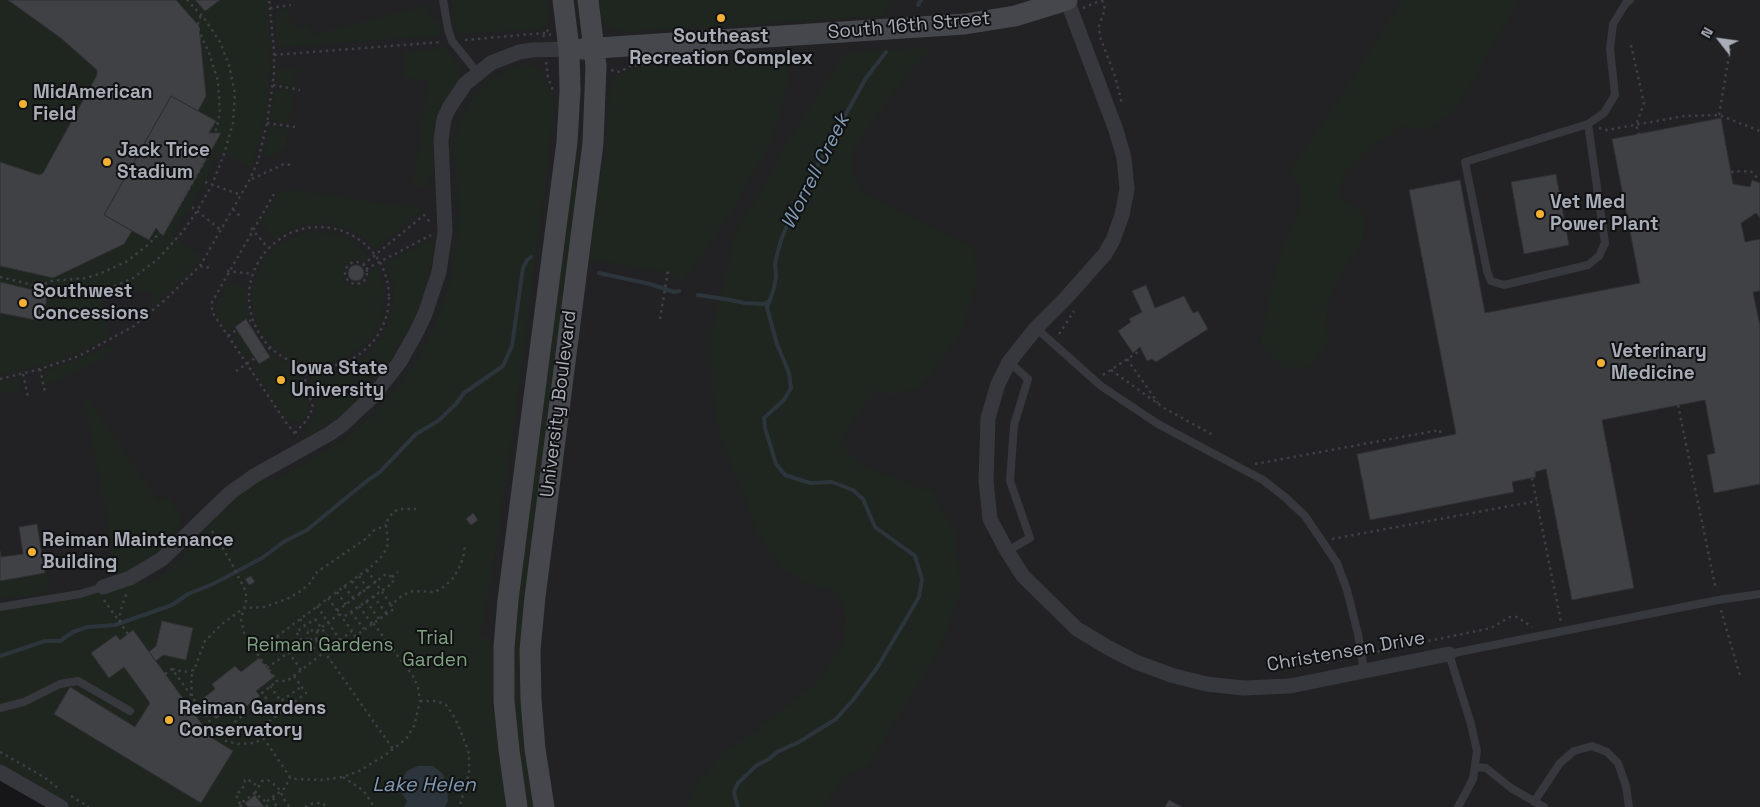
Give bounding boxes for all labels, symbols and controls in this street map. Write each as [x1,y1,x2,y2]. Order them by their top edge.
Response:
street label: South 16th Street [827,8,991,44]
marker: Southeast Recreation Complex [715,12,727,24]
north arrow [1695,15,1745,65]
text: N [1697,24,1717,41]
place label: Southeast Recreation Complex [629,26,813,70]
place label: MidAmerican Field [33,82,153,126]
marker: MidAmerican Field [17,98,29,110]
water label: Worrell Creek [777,111,855,233]
place label: Jack Trice Stadium [117,140,210,184]
marker: Jack Trice Stadium [101,156,113,168]
place label: Vet Med Power Plant [1550,192,1659,236]
marker: Vet Med Power Plant [1534,208,1546,220]
place label: Southwest Concessions [33,281,149,325]
marker: Southwest Concessions [17,297,29,309]
street label: University Boulevard [536,309,582,499]
place label: Veterinary Medicine [1611,341,1707,385]
marker: Veterinary Medicine [1595,357,1607,369]
place label: Iowa State University [291,358,388,402]
marker: Iowa State University [275,374,287,386]
place label: Reiman Maintenance Building [42,530,234,574]
marker: Reiman Maintenance Building [26,546,38,558]
street label: Christensen Drive [1265,627,1427,677]
park label: Trial Garden [402,628,468,672]
park label: Reiman Gardens [246,635,394,657]
place label: Reiman Gardens Conservatory [179,698,326,742]
marker: Reiman Gardens Conservatory [163,714,175,726]
water label: Lake Helen [372,774,476,798]

